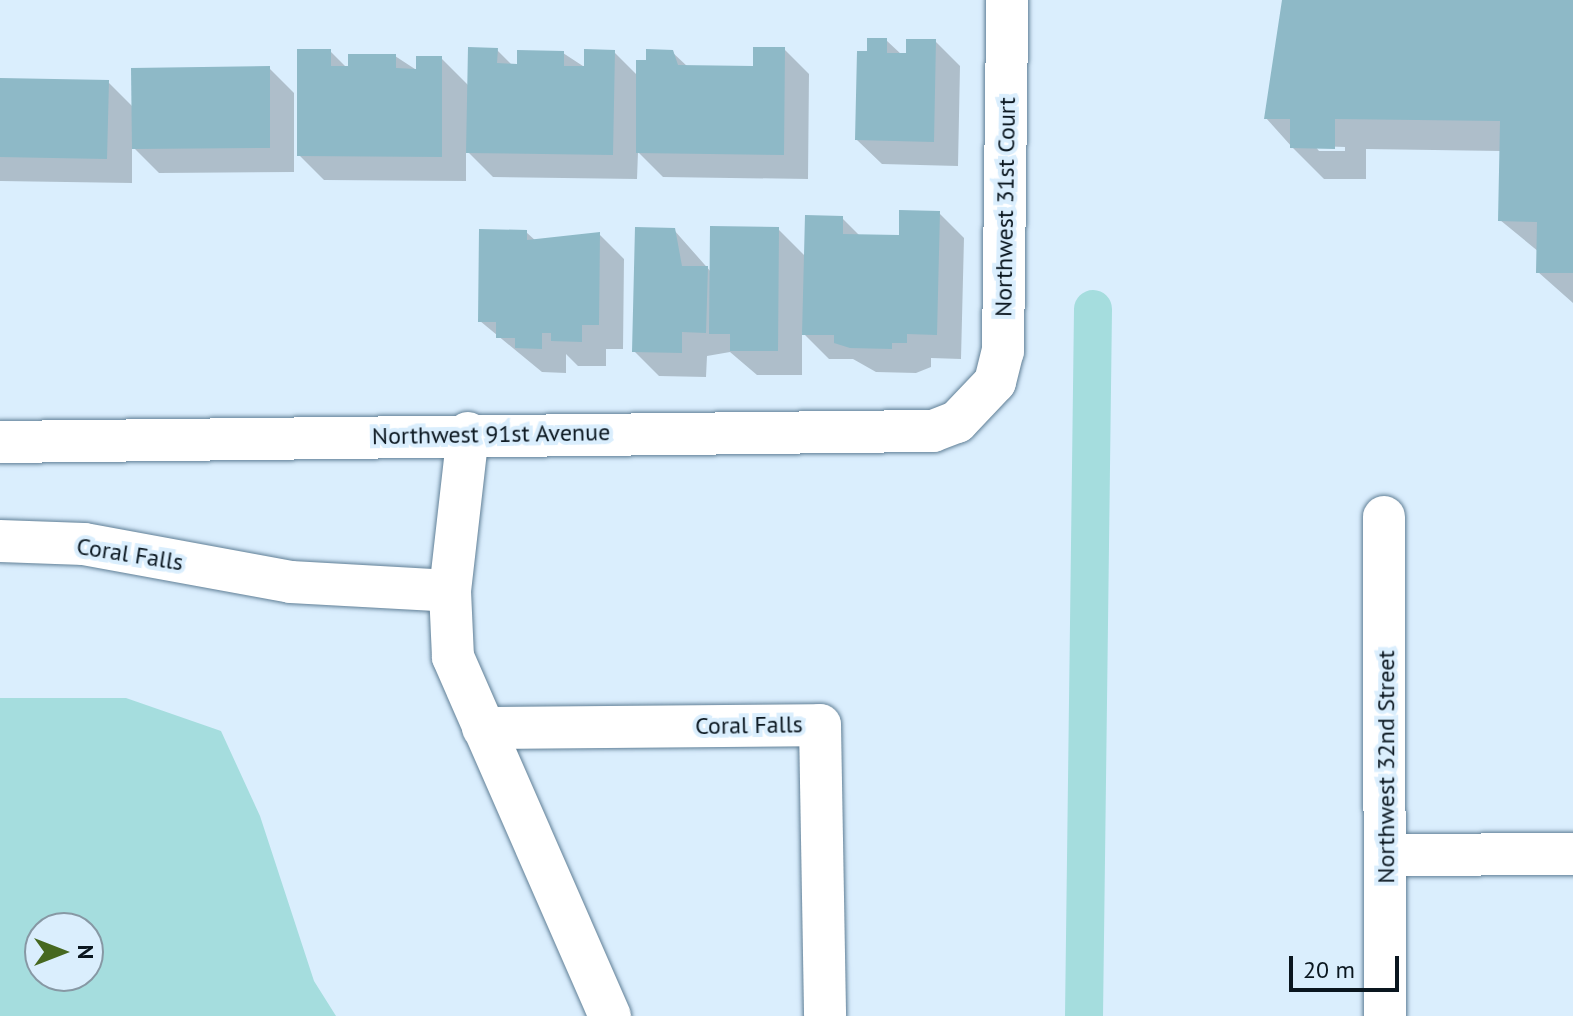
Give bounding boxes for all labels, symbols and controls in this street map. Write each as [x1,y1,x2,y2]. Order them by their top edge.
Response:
street label: Northwest 31st Court [989,97,1021,317]
street label: Northwest 91st Avenue [371,418,611,450]
street label: Coral Falls [75,531,185,577]
street label: Northwest 32nd Street [1372,650,1400,884]
street label: Coral Falls [695,710,803,740]
north arrow [24,912,104,992]
scale bar [1293,940,1403,990]
text: N [72,945,100,959]
text: 20 m [1303,954,1355,985]

